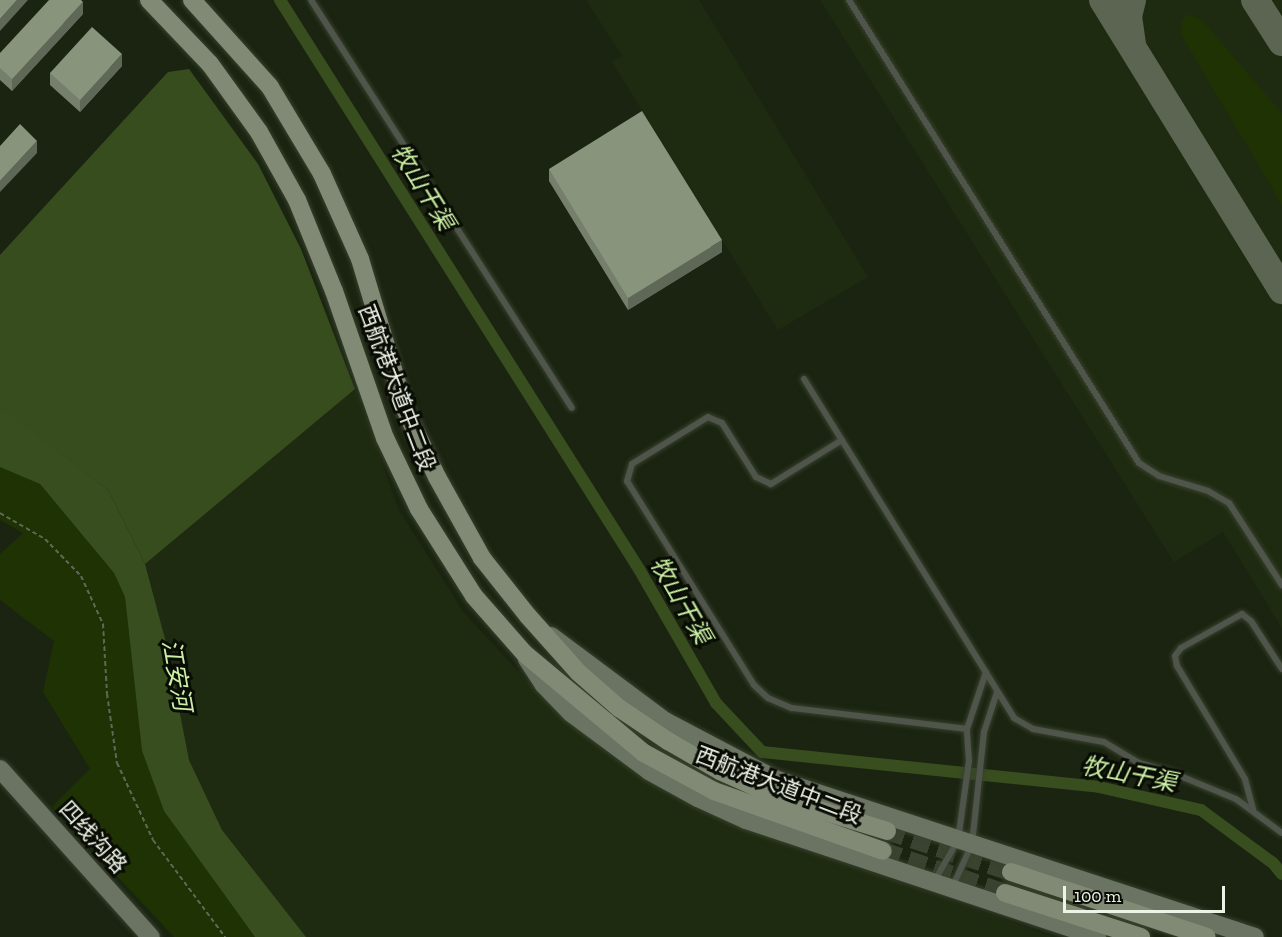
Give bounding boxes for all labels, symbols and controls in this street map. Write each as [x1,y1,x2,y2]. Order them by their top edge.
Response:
water label: 牧山干渠 [385,139,461,235]
street label: 西航港大道中二段 [353,301,441,475]
water label: 牧山干渠 [645,551,717,649]
water label: 江安河 [157,637,197,713]
street label: 西航港大道中二段 [692,741,866,829]
water label: 牧山干渠 [1079,751,1179,797]
street label: 四线沟路 [54,795,132,879]
scale bar [1066,874,1228,912]
text: 100 m [1074,885,1121,907]

